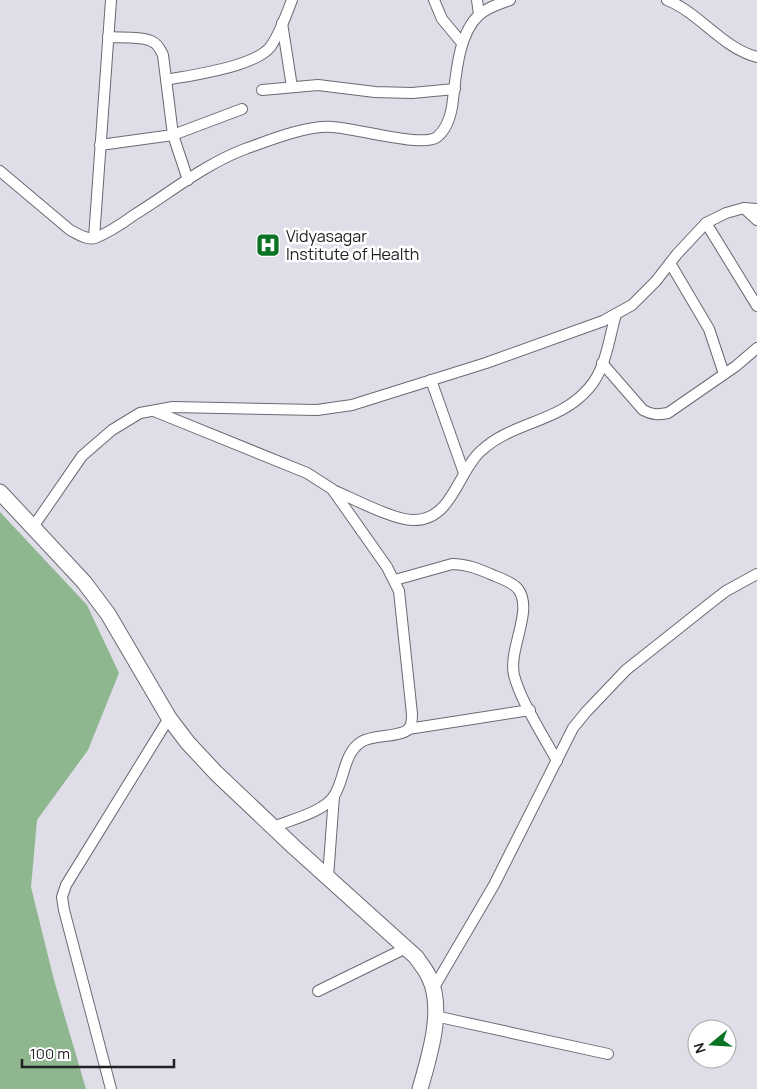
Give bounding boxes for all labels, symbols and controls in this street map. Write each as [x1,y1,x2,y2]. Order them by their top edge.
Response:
place label: Vidyasagar Institute of Health [286,225,419,265]
hospital icon: Vidyasagar Institute of Health [255,232,281,258]
north arrow [687,1019,737,1069]
scale bar [22,1036,175,1068]
text: N [689,1040,710,1056]
text: 100 m [30,1043,70,1064]

